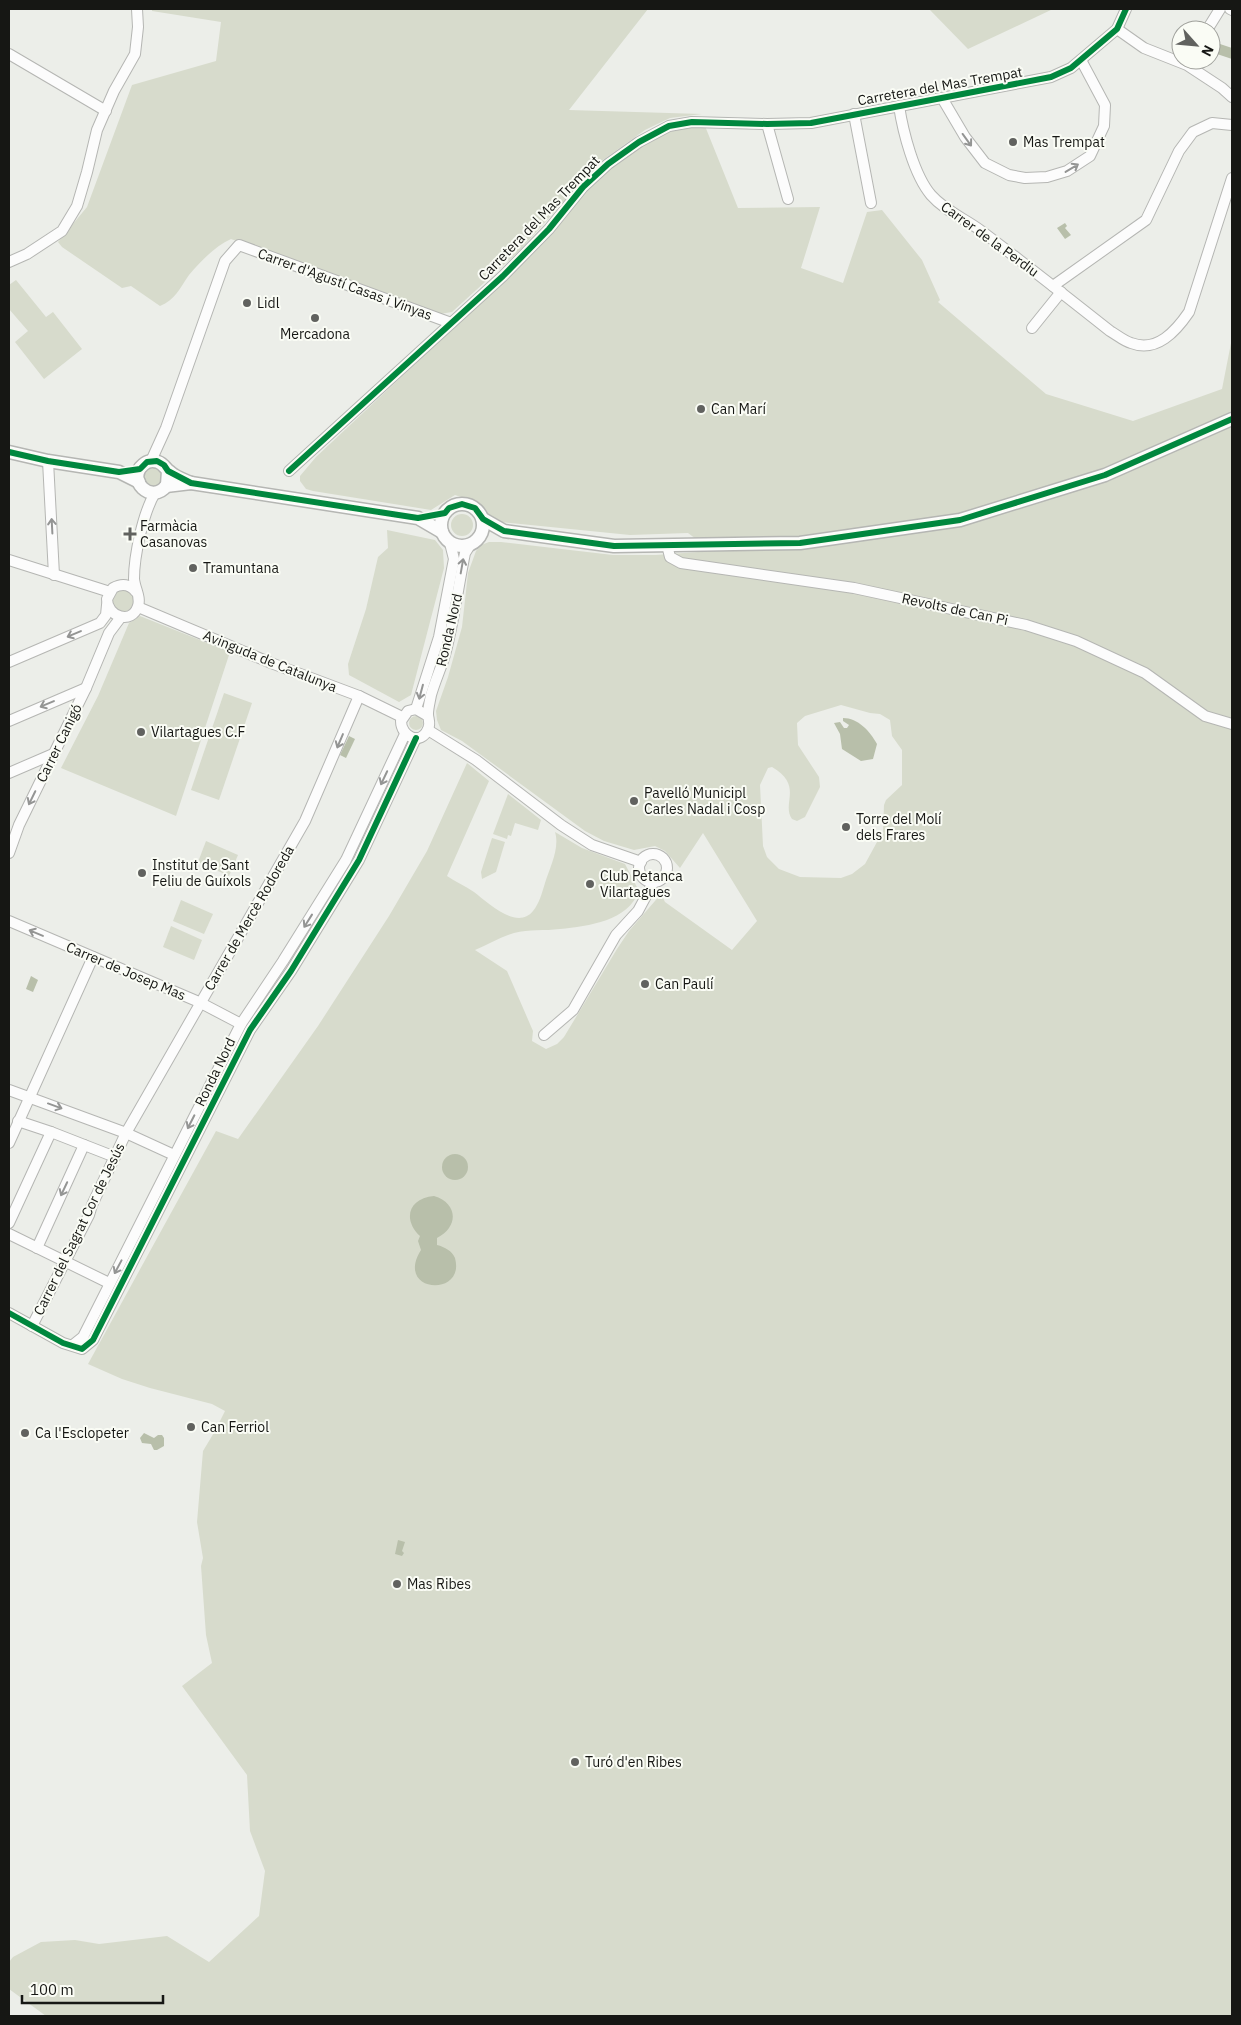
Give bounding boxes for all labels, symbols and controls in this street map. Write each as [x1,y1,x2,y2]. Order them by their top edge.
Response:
north arrow [1171,20,1221,70]
text: N [1197,42,1218,60]
street label: Carretera del Mas Trempat [856,63,1024,109]
one-way arrow [962,133,972,147]
place label: Mas Trempat [1023,133,1105,151]
marker: Mas Trempat [1007,136,1019,148]
street label: Carretera del Mas Trempat [474,152,604,284]
one-way arrow [1064,162,1078,172]
street label: Carrer de la Perdiu [937,197,1043,281]
street label: Carrer d'Agustí Casas i Vinyas [255,244,435,324]
place label: Lidl [257,294,280,312]
marker: Lidl [241,297,253,309]
marker: Mercadona [309,312,321,324]
place label: Mercadona [280,325,351,343]
place label: Can Marí [711,400,766,418]
marker: Can Marí [695,403,707,415]
place label: Farmàcia Casanovas [140,517,207,551]
one-way arrow [47,518,56,534]
marker: Farmàcia Casanovas [124,528,136,540]
place label: Tramuntana [203,559,279,577]
one-way arrow [458,559,468,575]
marker: Tramuntana [187,562,199,574]
street label: Revolts de Can Pi [900,589,1010,629]
street label: Ronda Nord [432,592,466,668]
street label: Avinguda de Catalunya [200,626,340,696]
one-way arrow [67,630,82,640]
one-way arrow [416,683,426,699]
one-way arrow [40,700,55,710]
street label: Carrer Canigó [32,701,86,785]
place label: Vilartagues C.F [151,723,245,741]
marker: Vilartagues C.F [135,726,147,738]
one-way arrow [334,733,344,748]
one-way arrow [379,770,388,785]
place label: Pavelló Municipl Carles Nadal i Cosp [644,784,765,818]
one-way arrow [27,790,36,805]
marker: Pavelló Municipl Carles Nadal i Cosp [628,795,640,807]
place label: Torre del Molí dels Frares [856,810,942,844]
marker: Torre del Molí dels Frares [840,821,852,833]
street label: Carrer de Mercè Rodoreda [200,842,298,994]
place label: Institut de Sant Feliu de Guíxols [152,856,252,890]
marker: Institut de Sant Feliu de Guíxols [136,867,148,879]
place label: Club Petanca Vilartagues [600,867,683,901]
marker: Club Petanca Vilartagues [584,878,596,890]
one-way arrow [302,914,312,928]
one-way arrow [29,928,44,937]
street label: Carrer de Josep Mas [63,938,189,1004]
place label: Can Paulí [655,975,714,993]
marker: Can Paulí [639,978,651,990]
street label: Ronda Nord [191,1035,239,1109]
one-way arrow [47,1102,62,1111]
one-way arrow [186,1114,195,1129]
street label: Carrer del Sagrat Cor de Jesús [29,1140,129,1318]
one-way arrow [58,1181,68,1196]
one-way arrow [113,1259,122,1274]
place label: Can Ferriol [201,1418,269,1436]
marker: Can Ferriol [185,1421,197,1433]
place label: Ca l'Esclopeter [35,1424,129,1442]
marker: Ca l'Esclopeter [19,1427,31,1439]
place label: Mas Ribes [407,1575,471,1593]
marker: Mas Ribes [391,1578,403,1590]
place label: Turó d'en Ribes [585,1753,682,1771]
marker: Turó d'en Ribes [569,1756,581,1768]
scale bar [22,1972,164,2004]
text: 100 m [30,1980,74,1999]

